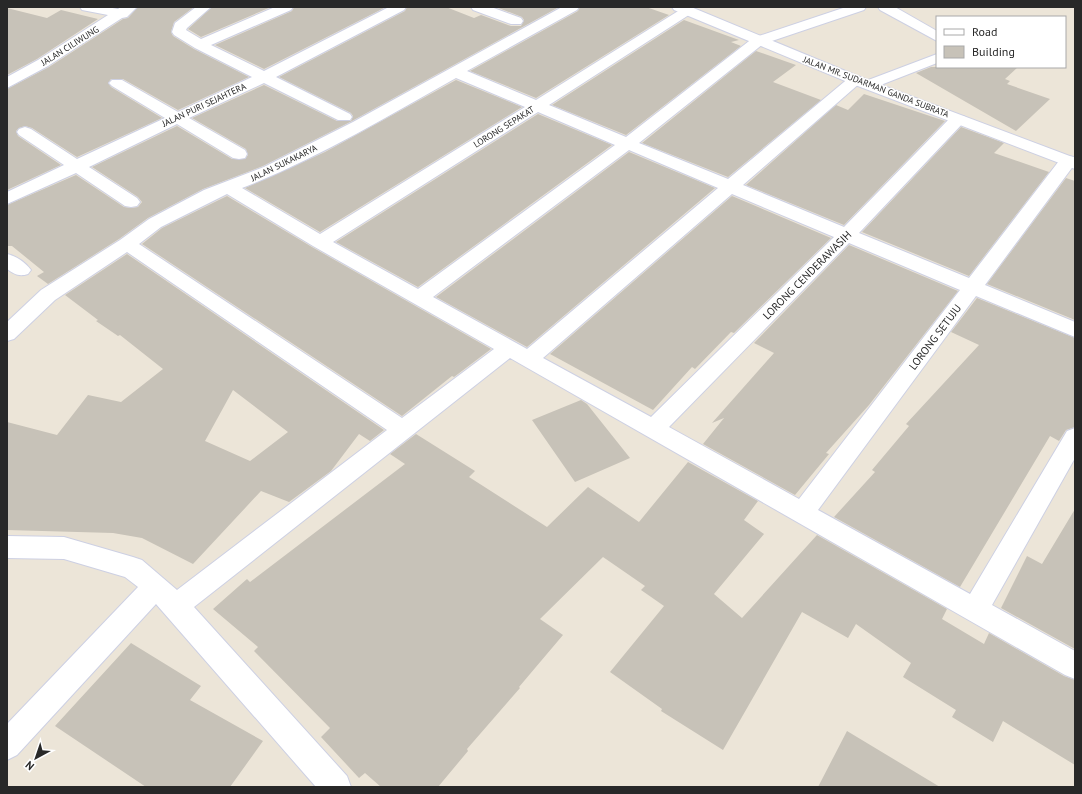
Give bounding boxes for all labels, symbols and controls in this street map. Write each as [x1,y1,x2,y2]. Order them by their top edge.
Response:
legend [936,16,1066,68]
street label: JALAN CILIWUNG [38,23,101,68]
text: Road [972,24,997,39]
text: Building [972,44,1015,59]
street label: JALAN MR. SUDARMAN GANDA SUBRATA [801,53,951,120]
street label: JALAN PURI SEJAHTERA [159,80,248,129]
street label: LORONG SEPAKAT [471,103,536,150]
street label: JALAN SUKAKARYA [248,141,319,184]
street label: LORONG CENDERAWASIH [760,228,854,322]
street label: LORONG SETUJU [906,301,964,373]
north arrow [16,738,56,778]
text: N [22,758,37,773]

